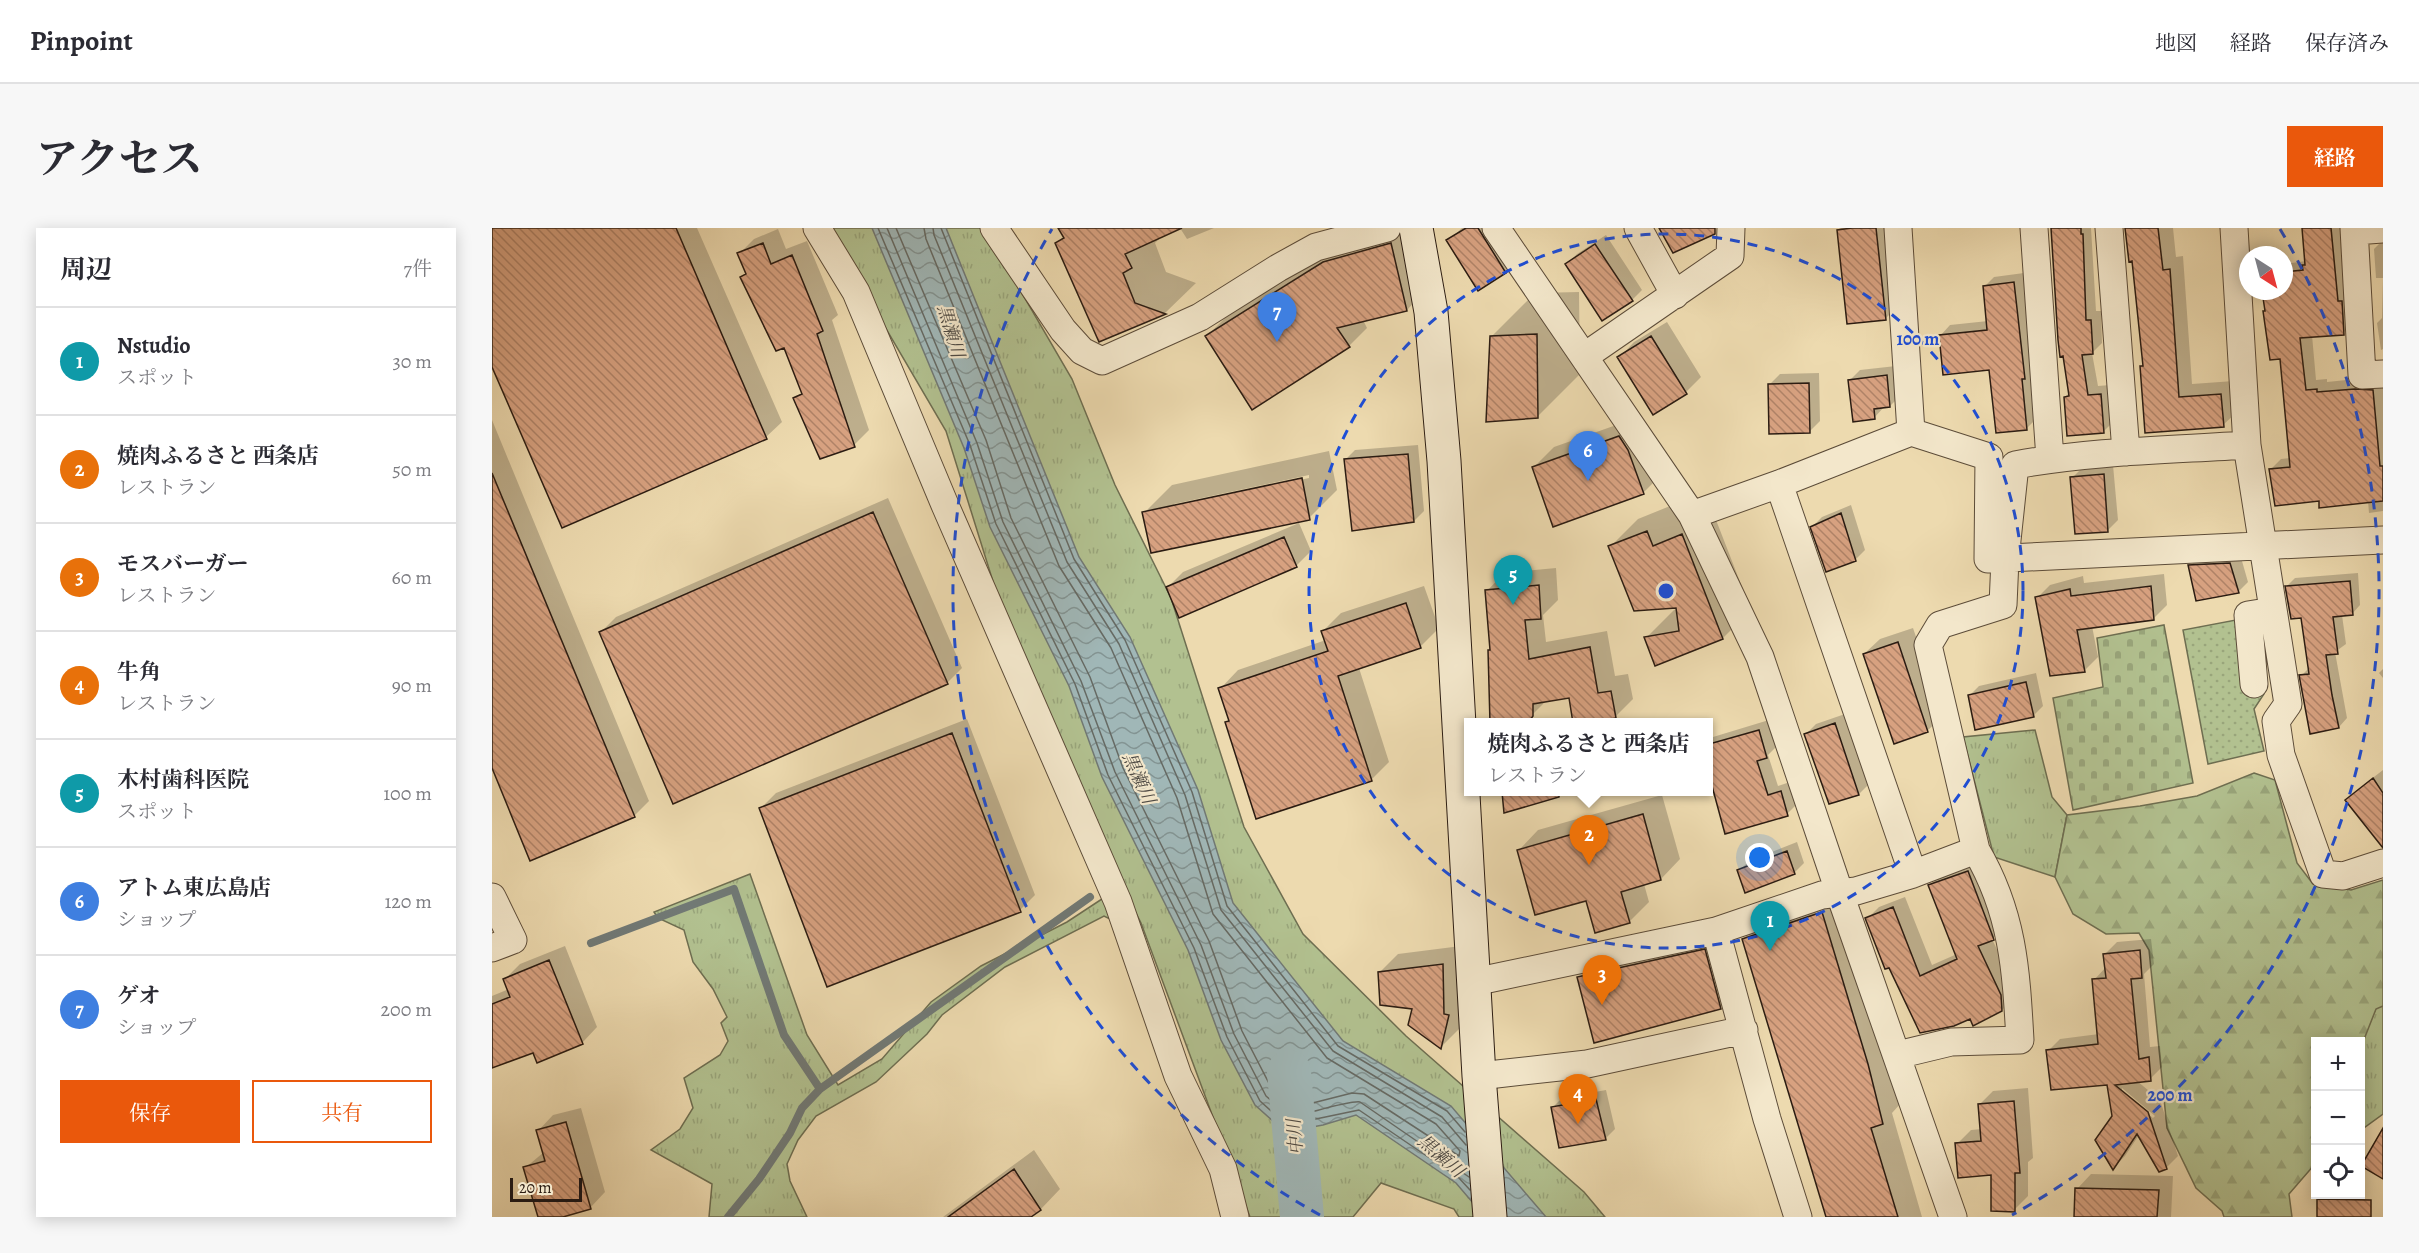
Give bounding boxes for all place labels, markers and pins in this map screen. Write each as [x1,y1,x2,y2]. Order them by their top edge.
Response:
pin: 7 [1258,292,1296,342]
pin: 6 [1568,432,1608,481]
pin: 5 [1494,556,1532,605]
centre of rings [1656,581,1676,601]
pin: 2 [1570,816,1608,865]
pin: 1 [1750,902,1790,951]
pin: 3 [1582,956,1622,1005]
pin: 4 [1558,1074,1598,1124]

